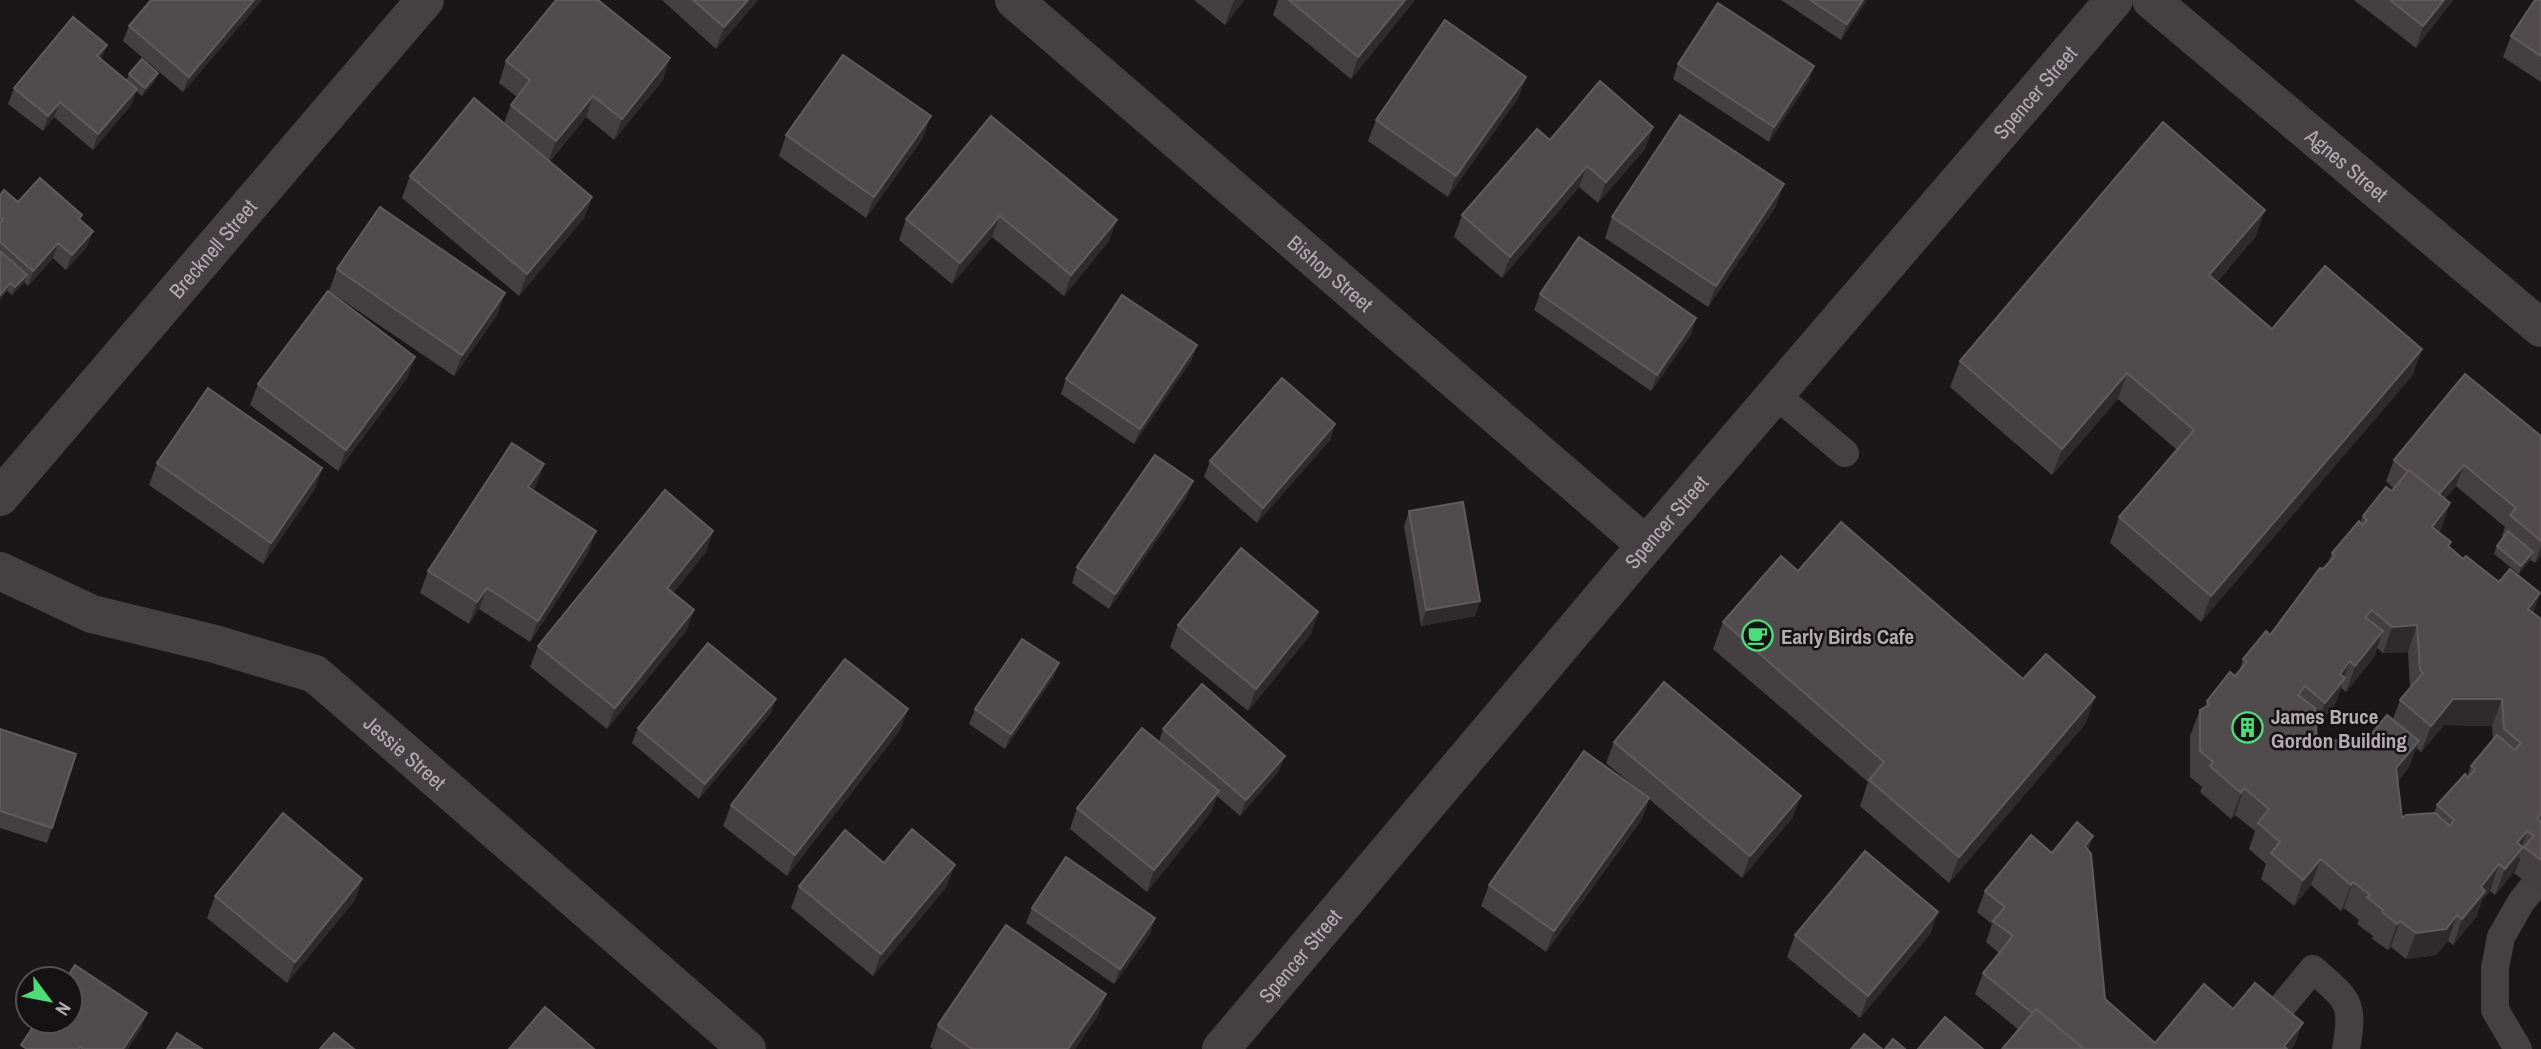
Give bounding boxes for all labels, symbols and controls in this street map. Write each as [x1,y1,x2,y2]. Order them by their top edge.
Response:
street label: Spencer Street [1986,39,2083,145]
street label: Agnes Street [2299,121,2395,208]
street label: Brecknell Street [162,193,263,304]
street label: Bishop Street [1282,228,1380,318]
street label: Spencer Street [1618,468,1715,575]
cafe icon: Early Birds Cafe [1741,619,1775,653]
place label: Early Birds Cafe [1781,622,1914,651]
place label: James Bruce Gordon Building [2271,702,2407,755]
street label: Jessie Street [358,708,453,796]
building icon: James Bruce Gordon Building [2231,711,2265,745]
street label: Spencer Street [1252,902,1348,1009]
north arrow [14,965,84,1035]
text: N [49,997,77,1021]

